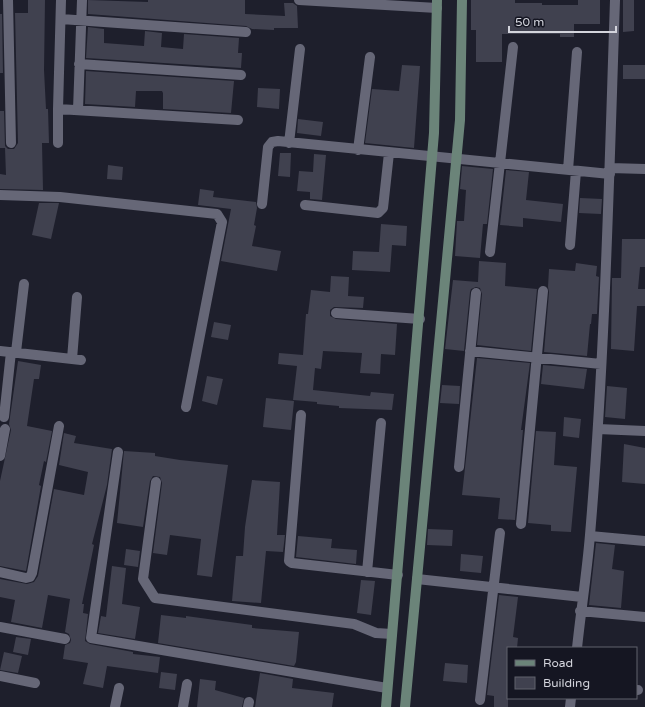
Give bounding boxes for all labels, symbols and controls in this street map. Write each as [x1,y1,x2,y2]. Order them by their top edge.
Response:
scale bar [509,8,616,34]
text: 50 m [515,15,544,29]
legend [507,647,637,699]
text: Road [543,656,573,670]
text: Building [543,676,590,690]

